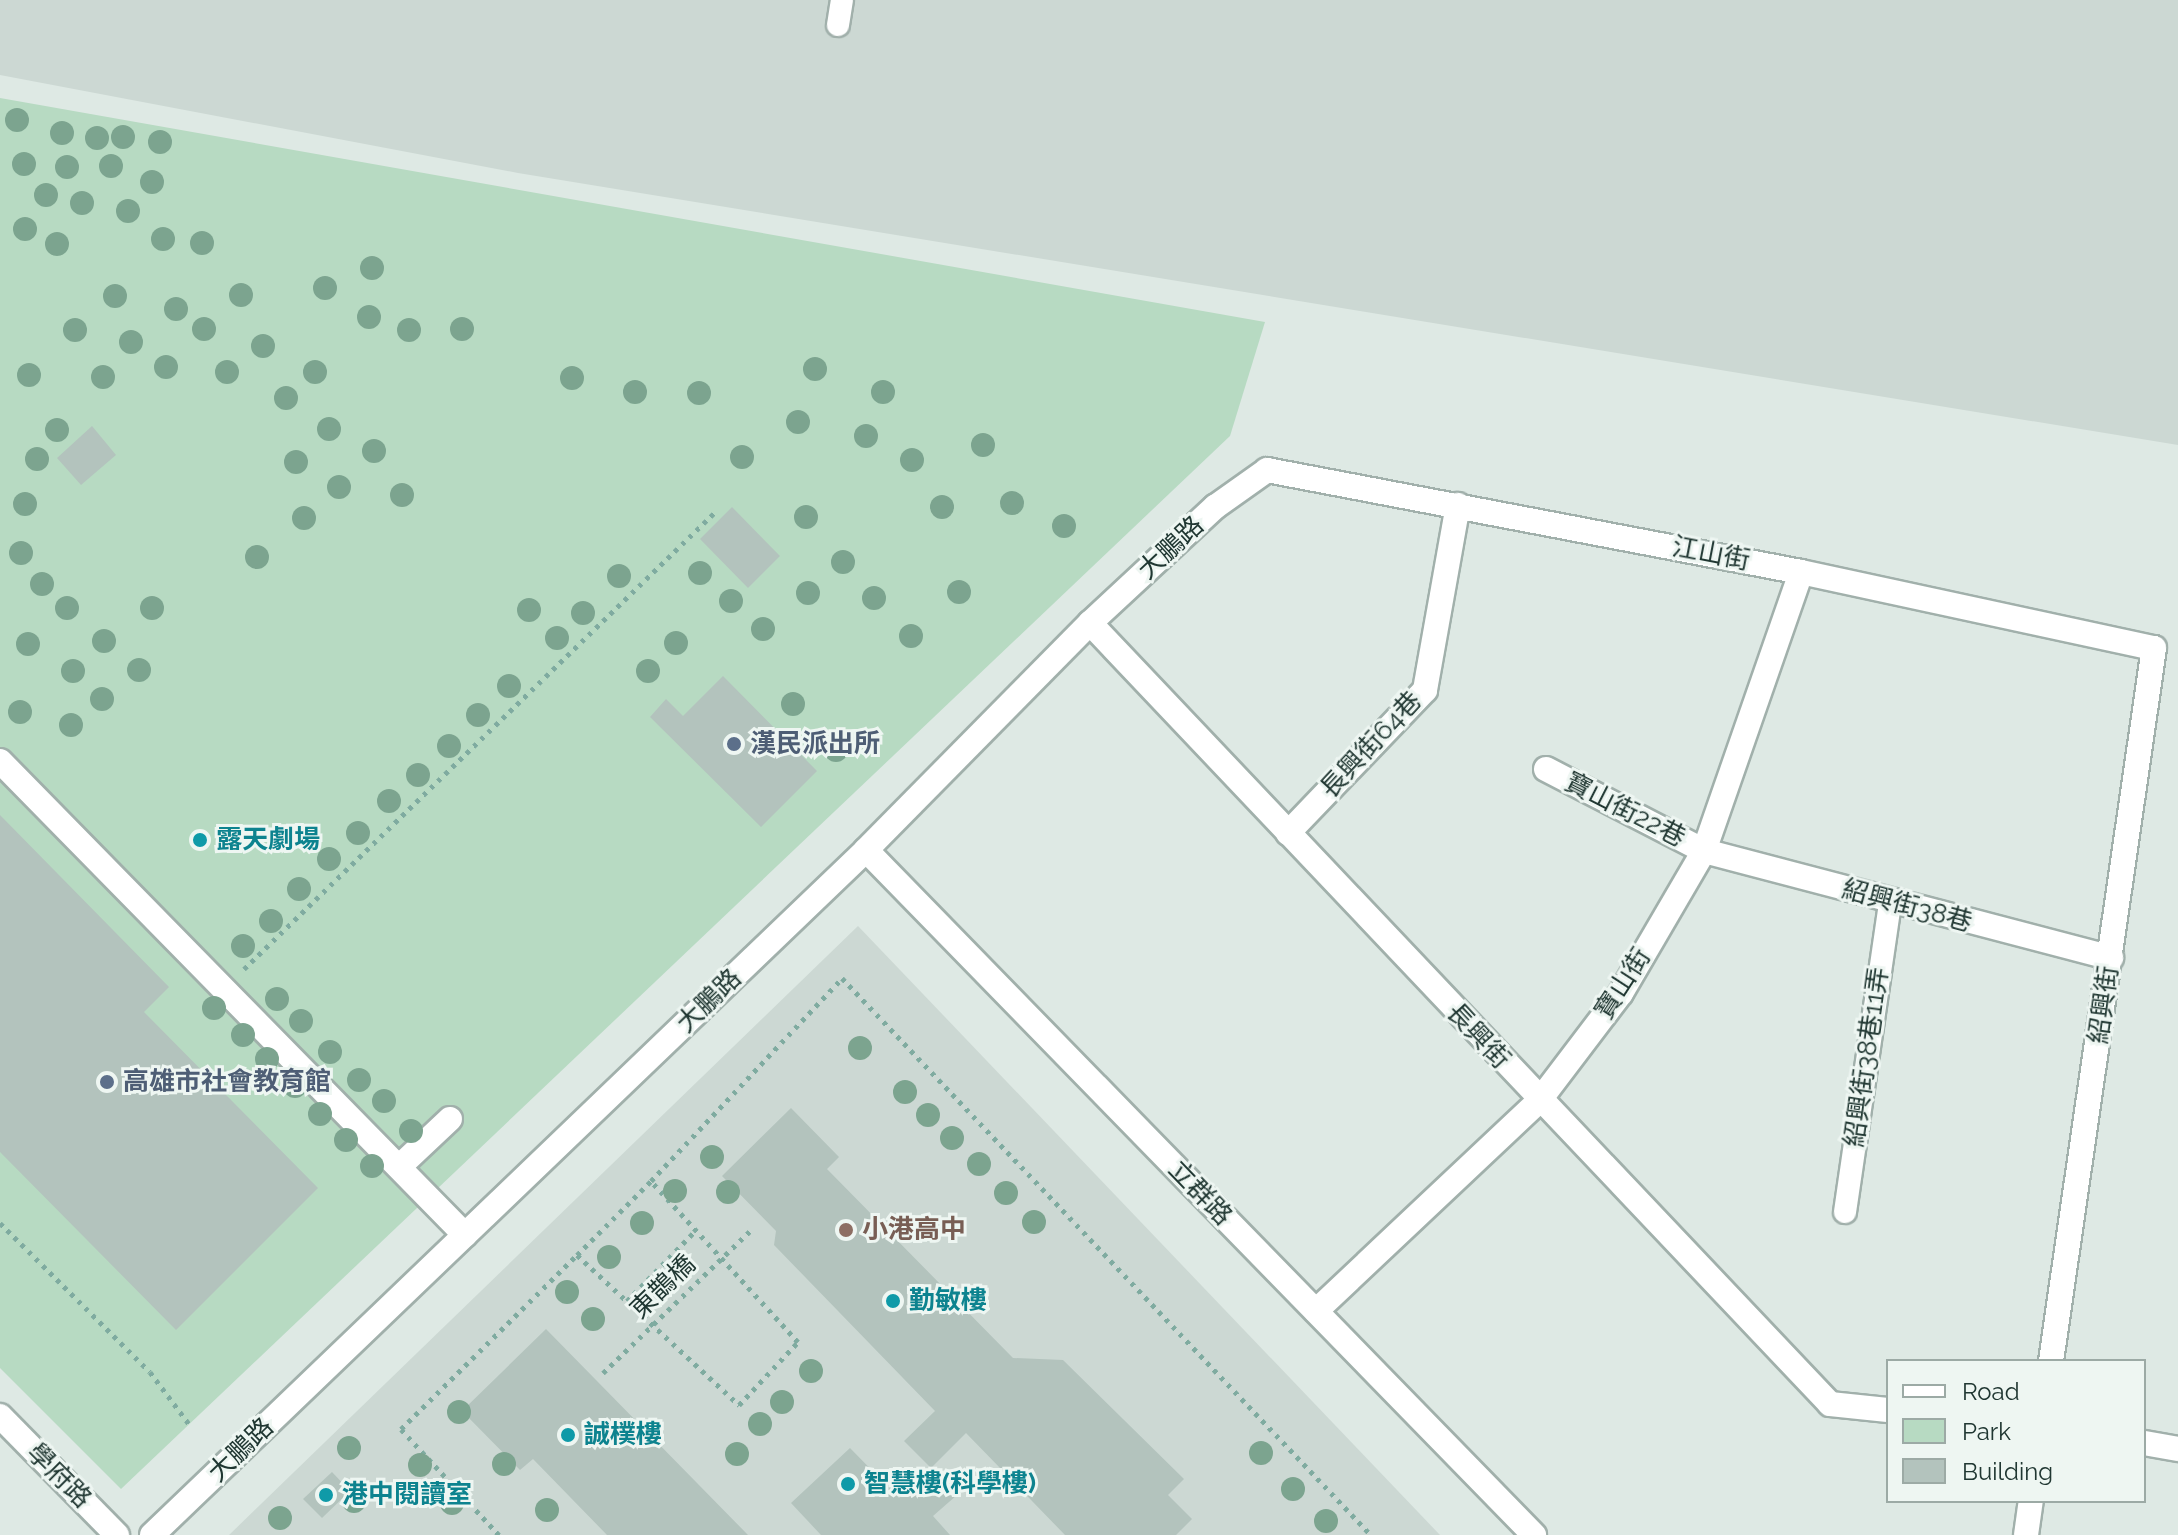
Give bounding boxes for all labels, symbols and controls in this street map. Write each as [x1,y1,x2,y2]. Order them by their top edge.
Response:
street label: 大鵬路 [1132,510,1210,586]
street label: 江山街 [1670,531,1752,577]
street label: 長興街64巷 [1314,685,1428,805]
place label: 漢民派出所 [750,728,880,760]
marker: 漢民派出所 [725,735,743,753]
street label: 寶山街22巷 [1560,766,1690,854]
place label: 露天劇場 [216,824,320,856]
marker: 露天劇場 [191,831,209,849]
street label: 紹興街38巷 [1839,874,1975,938]
street label: 寶山街 [1589,943,1657,1025]
street label: 大鵬路 [670,963,748,1039]
street label: 紹興街 [2083,964,2125,1046]
street label: 紹興街38巷11弄 [1839,965,1895,1149]
street label: 長興街 [1440,997,1516,1075]
place label: 高雄市社會教育館 [123,1066,331,1098]
marker: 高雄市社會教育館 [98,1073,116,1091]
street label: 立群路 [1162,1154,1238,1232]
place label: 小港高中 [862,1214,966,1246]
marker: 小港高中 [837,1221,855,1239]
street label: 東鵲橋 [624,1249,702,1325]
place label: 勤敏樓 [909,1285,987,1317]
marker: 勤敏樓 [884,1292,902,1310]
legend [1886,1359,2146,1503]
text: Road [1962,1377,2020,1406]
street label: 大鵬路 [202,1412,280,1488]
text: Park [1962,1417,2011,1446]
place label: 誠樸樓 [584,1419,662,1451]
marker: 誠樸樓 [559,1426,577,1444]
street label: 學府路 [20,1437,98,1515]
text: Building [1962,1457,2053,1486]
place label: 智慧樓(科學樓) [864,1468,1036,1500]
marker: 智慧樓(科學樓) [839,1475,857,1493]
place label: 港中閱讀室 [342,1479,472,1511]
marker: 港中閱讀室 [317,1486,335,1504]

